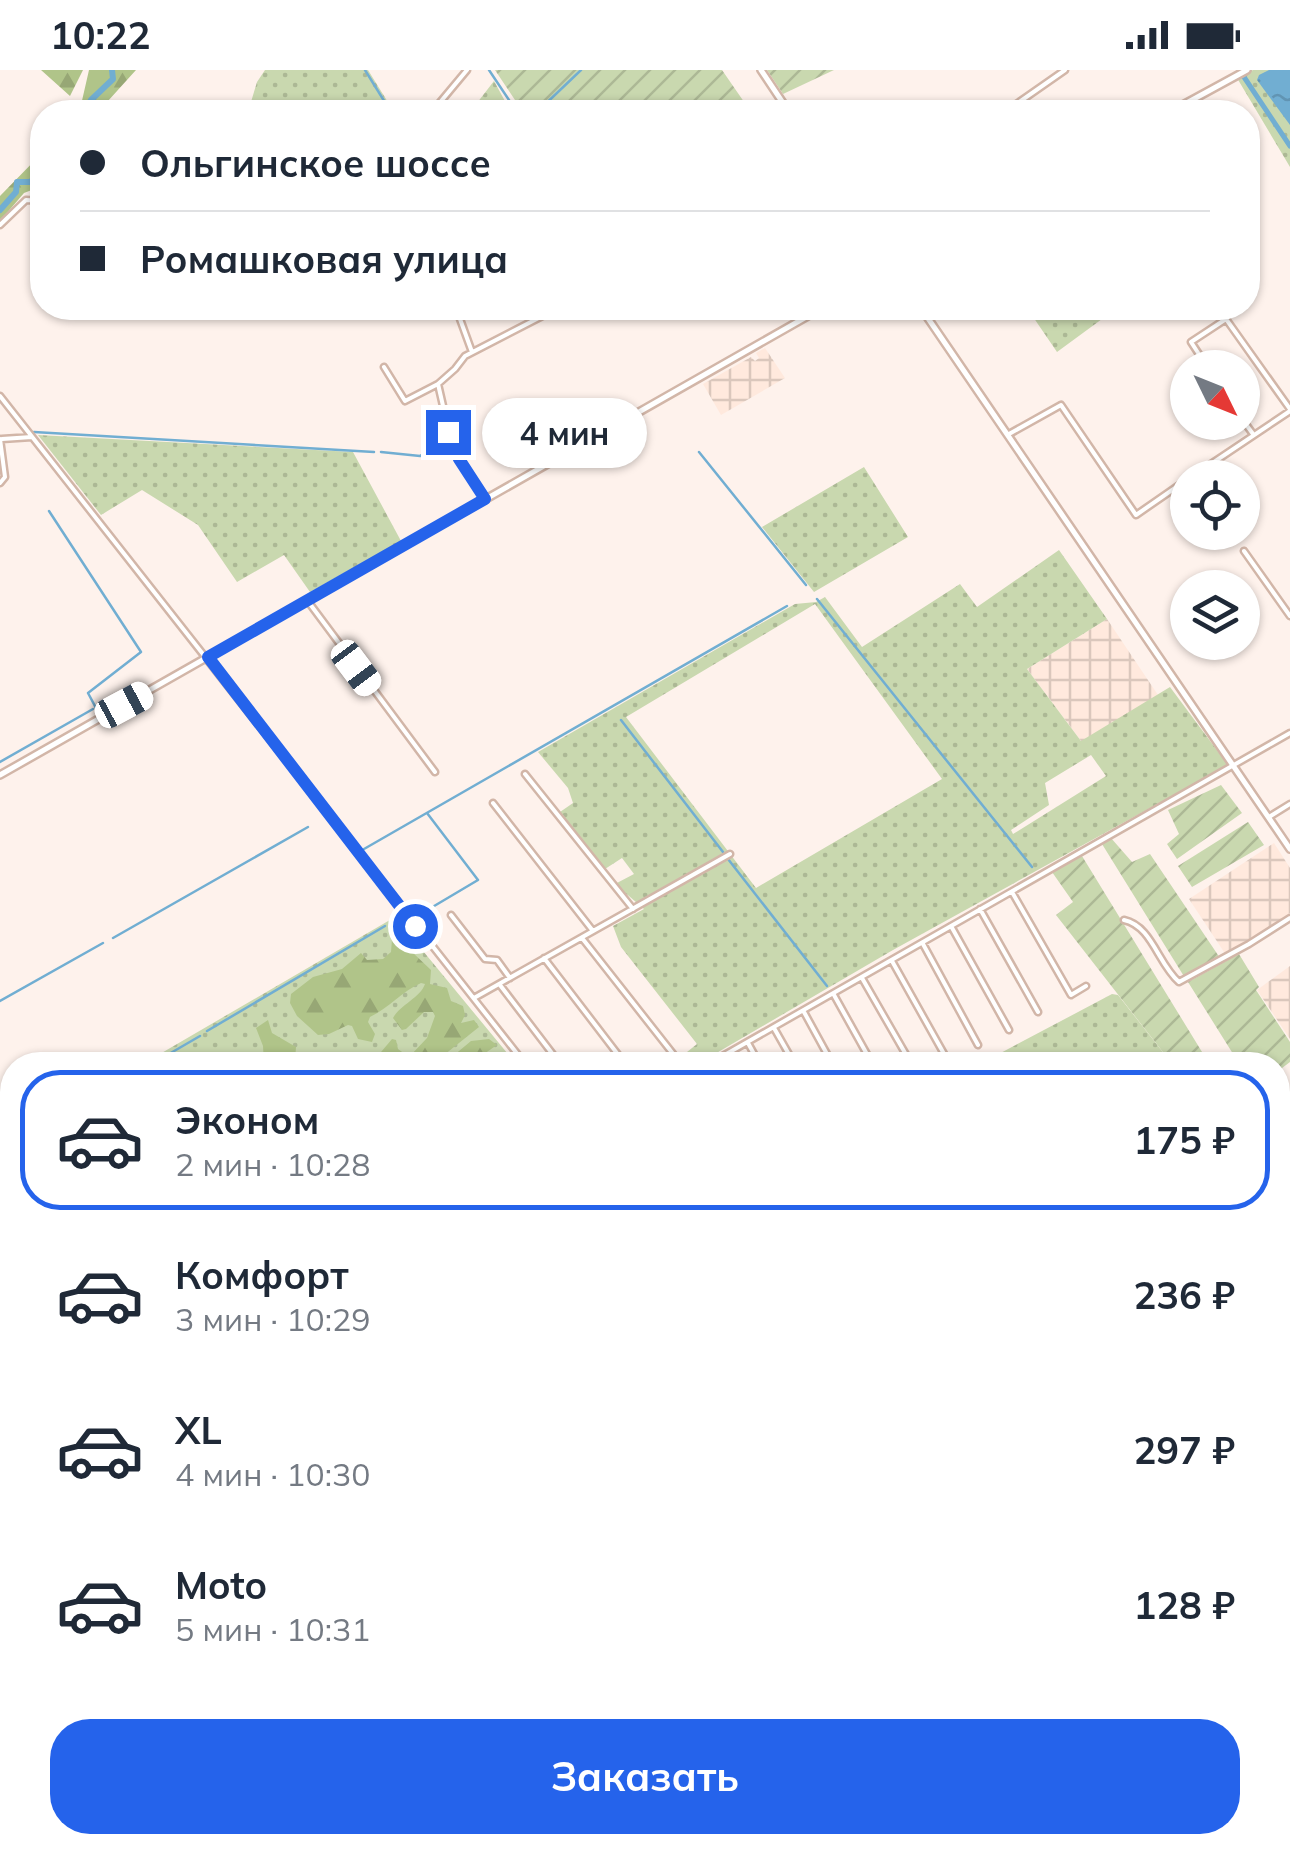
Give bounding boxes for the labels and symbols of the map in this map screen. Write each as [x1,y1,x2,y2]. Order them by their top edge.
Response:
north arrow [1170,350,1260,440]
callout: 4 мин [483,397,648,467]
route end [426,410,471,455]
car [326,635,386,701]
car [90,678,158,732]
route start [393,904,438,949]

